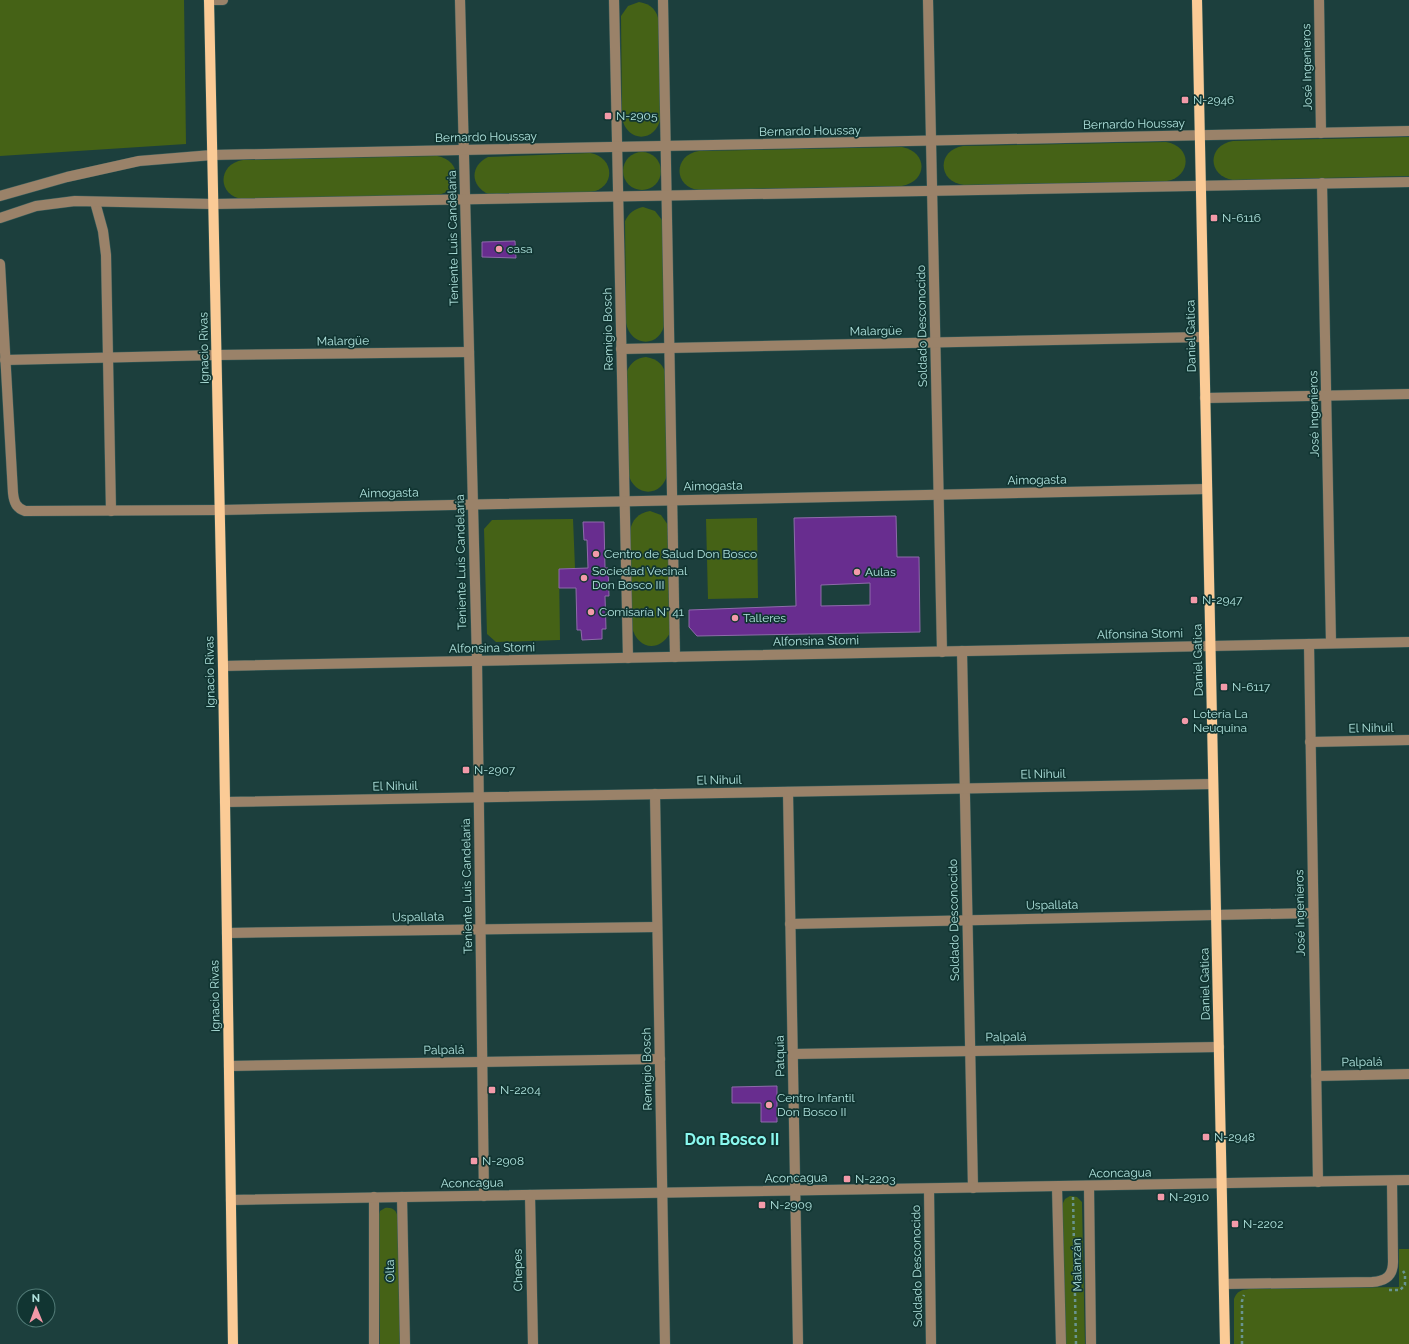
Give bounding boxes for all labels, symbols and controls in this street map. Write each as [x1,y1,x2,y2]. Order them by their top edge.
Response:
street label: José Ingenieros [1299,23,1315,110]
place label: N-2946 [1193,93,1234,107]
marker: N-2946 [1180,95,1190,105]
place label: N-2905 [616,109,658,123]
marker: N-2905 [603,111,613,121]
street label: Bernardo Houssay [1083,116,1186,132]
street label: Bernardo Houssay [759,123,862,139]
street label: Bernardo Houssay [435,129,538,145]
street label: Teniente Luis Candelaria [445,170,461,306]
place label: N-6116 [1222,211,1261,225]
marker: N-6116 [1209,213,1219,223]
place label: casa [507,242,532,256]
marker: casa [494,244,504,254]
street label: Soldado Desconocido [914,265,930,387]
street label: Remigio Bosch [600,287,616,371]
street label: Daniel Gatica [1183,300,1199,372]
street label: Ignacio Rivas [196,312,212,384]
street label: Malargüe [850,324,902,338]
street label: Malargüe [317,334,369,348]
street label: José Ingenieros [1306,370,1322,457]
street label: Aimogasta [1007,472,1067,488]
street label: Aimogasta [683,478,743,494]
street label: Aimogasta [359,485,419,501]
street label: Teniente Luis Candelaria [453,494,469,630]
place label: Centro de Salud Don Bosco [604,547,757,561]
marker: Centro de Salud Don Bosco [591,549,601,559]
place label: Sociedad Vecinal Don Bosco III [592,564,688,592]
place label: Aulas [865,565,896,579]
marker: Aulas [852,567,862,577]
marker: Sociedad Vecinal Don Bosco III [579,573,589,583]
place label: N-2947 [1202,593,1243,607]
marker: N-2947 [1189,595,1199,605]
place label: Comisaría N° 41 [599,605,684,619]
marker: Comisaría N° 41 [586,607,596,617]
place label: Talleres [743,611,786,625]
marker: Talleres [730,613,740,623]
street label: Daniel Gatica [1190,624,1206,696]
street label: Alfonsina Storni [1097,626,1183,642]
street label: Alfonsina Storni [773,633,859,649]
street label: Ignacio Rivas [202,636,218,708]
street label: Alfonsina Storni [449,640,535,656]
place label: N-6117 [1232,680,1271,694]
marker: N-6117 [1219,682,1229,692]
place label: Lotería La Neuquina [1193,707,1248,735]
marker: Lotería La Neuquina [1180,716,1190,726]
street label: El Nihuil [1348,721,1394,735]
place label: N-2907 [474,763,516,777]
marker: N-2907 [461,765,471,775]
street label: El Nihuil [1020,767,1066,781]
street label: El Nihuil [696,773,742,787]
street label: El Nihuil [372,779,418,793]
street label: Teniente Luis Candelaria [459,818,475,954]
street label: Soldado Desconocido [946,859,962,981]
street label: José Ingenieros [1292,869,1308,956]
street label: Uspallata [1026,898,1078,912]
street label: Uspallata [392,910,444,924]
street label: Daniel Gatica [1197,948,1213,1020]
street label: Ignacio Rivas [207,960,223,1032]
street label: Remigio Bosch [639,1027,655,1111]
street label: Palpalá [985,1030,1027,1044]
street label: Patquia [773,1035,787,1077]
street label: Palpalá [423,1043,465,1057]
street label: Palpalá [1341,1055,1383,1069]
place label: N-2204 [500,1083,541,1097]
marker: N-2204 [487,1085,497,1095]
place label: Centro Infantil Don Bosco II [777,1091,855,1119]
marker: Centro Infantil Don Bosco II [764,1100,774,1110]
district label: Don Bosco II [685,1130,779,1149]
place label: N-2948 [1214,1130,1255,1144]
marker: N-2948 [1201,1132,1211,1142]
place label: N-2908 [482,1154,524,1168]
marker: N-2908 [469,1156,479,1166]
street label: Aconcagua [1088,1165,1152,1181]
street label: Aconcagua [764,1170,828,1186]
place label: N-2203 [855,1172,896,1186]
marker: N-2203 [842,1174,852,1184]
street label: Aconcagua [440,1175,504,1191]
place label: N-2910 [1169,1190,1209,1204]
marker: N-2910 [1156,1192,1166,1202]
place label: N-2909 [770,1198,812,1212]
marker: N-2909 [757,1200,767,1210]
street label: Soldado Desconocido [909,1205,925,1327]
place label: N-2202 [1243,1217,1283,1231]
marker: N-2202 [1230,1219,1240,1229]
street label: Malanzán [1070,1238,1084,1292]
street label: Chepes [511,1248,525,1291]
street label: Olta [383,1259,397,1283]
north arrow [16,1288,56,1328]
text: N [32,1292,40,1305]

